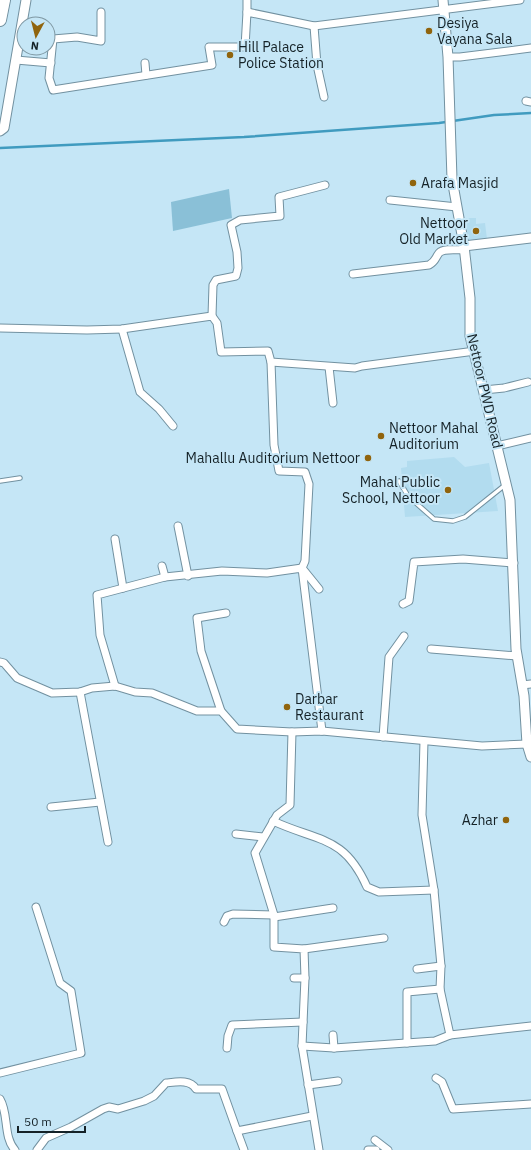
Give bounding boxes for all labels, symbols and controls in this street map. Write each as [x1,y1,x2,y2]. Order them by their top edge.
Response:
place label: Desiya Vayana Sala [437,14,513,48]
north arrow [16,16,56,56]
marker: Desiya Vayana Sala [424,26,434,36]
text: N [30,38,40,53]
place label: Hill Palace Police Station [238,38,324,72]
marker: Hill Palace Police Station [225,50,235,60]
place label: Arafa Masjid [421,174,499,192]
marker: Arafa Masjid [408,178,418,188]
place label: Nettoor Old Market [399,214,468,248]
marker: Nettoor Old Market [471,226,481,236]
street label: Nettoor PWD Road [463,332,507,450]
place label: Nettoor Mahal Auditorium [389,419,479,453]
marker: Nettoor Mahal Auditorium [376,431,386,441]
place label: Mahallu Auditorium Nettoor [186,449,360,467]
marker: Mahallu Auditorium Nettoor [363,453,373,463]
place label: Mahal Public School, Nettoor [342,473,440,507]
marker: Mahal Public School, Nettoor [443,485,453,495]
place label: Darbar Restaurant [295,690,364,724]
marker: Darbar Restaurant [282,702,292,712]
place label: Azhar [462,811,498,829]
marker: Azhar [501,815,511,825]
scale bar [18,1108,85,1134]
text: 50 m [24,1114,52,1129]

